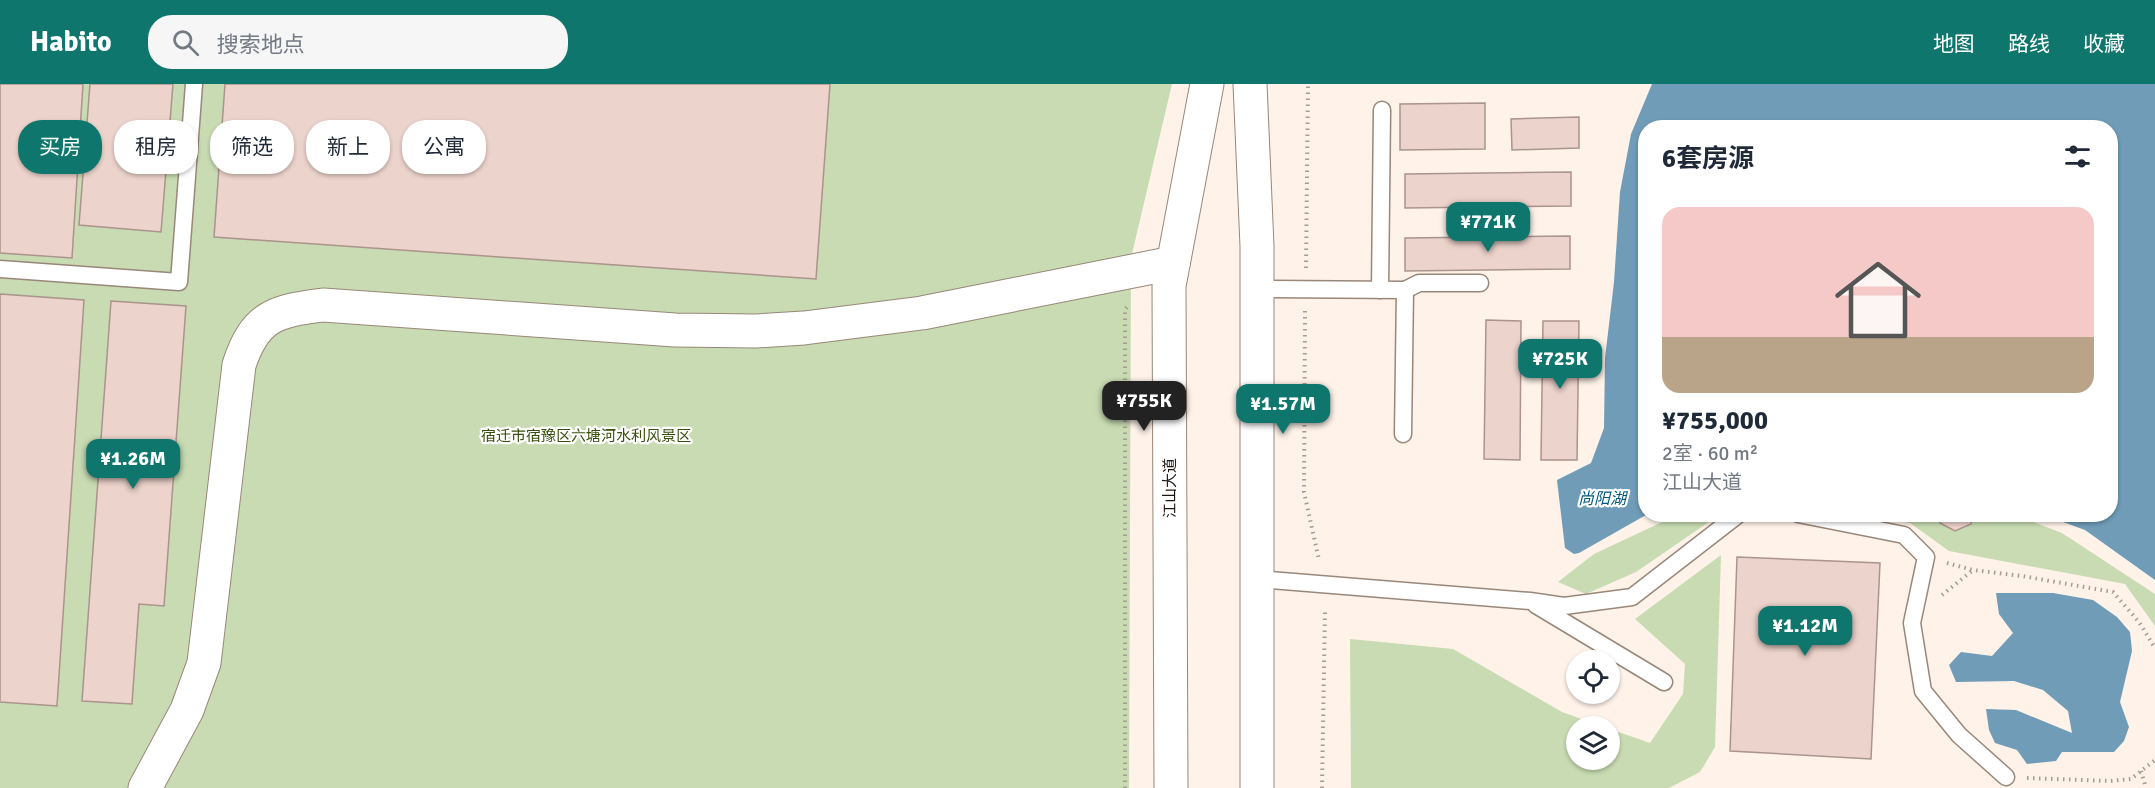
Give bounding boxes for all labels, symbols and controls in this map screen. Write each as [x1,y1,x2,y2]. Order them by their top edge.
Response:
search box [148,15,568,69]
text: Habito [30,25,112,59]
icon: search [169,26,202,59]
text: 搜索地点 [217,31,305,58]
text: 地图 [1933,31,1975,57]
text: 路线 [2008,31,2050,57]
text: 收藏 [2083,31,2125,57]
chip: 买房 [18,120,102,174]
chip: 租房 [114,120,198,174]
chip: 筛选 [210,120,294,174]
chip: 新上 [306,120,390,174]
chip: 公寓 [402,120,486,174]
icon: filters [2061,140,2094,173]
text: 6套房源 [1662,143,1754,175]
pin: ¥771K [1446,202,1530,253]
text: ¥771K [1460,209,1516,234]
icon: home [1824,246,1932,354]
pin: ¥725K [1518,339,1602,390]
text: ¥725K [1532,346,1588,371]
pin: ¥755K [1102,381,1186,432]
pin: ¥1.57M [1234,384,1332,435]
text: ¥755K [1116,388,1172,413]
text: ¥1.57M [1250,391,1316,416]
text: ¥755,000 [1662,405,1768,437]
park label: 宿迁市宿豫区六塘河水利风景区 [481,427,691,445]
pin: ¥1.26M [84,439,182,490]
text: 2室 · 60 m² [1662,441,1758,466]
text: ¥1.26M [100,446,166,471]
street label: 江山大道 [1161,458,1179,518]
text: 江山大道 [1662,470,1742,495]
water label: 尚阳湖 [1578,489,1629,509]
pin: ¥1.12M [1756,606,1854,657]
text: ¥1.12M [1772,613,1838,638]
map controls [1566,650,1620,770]
button: locate [1566,650,1620,704]
button: layers [1566,716,1620,770]

